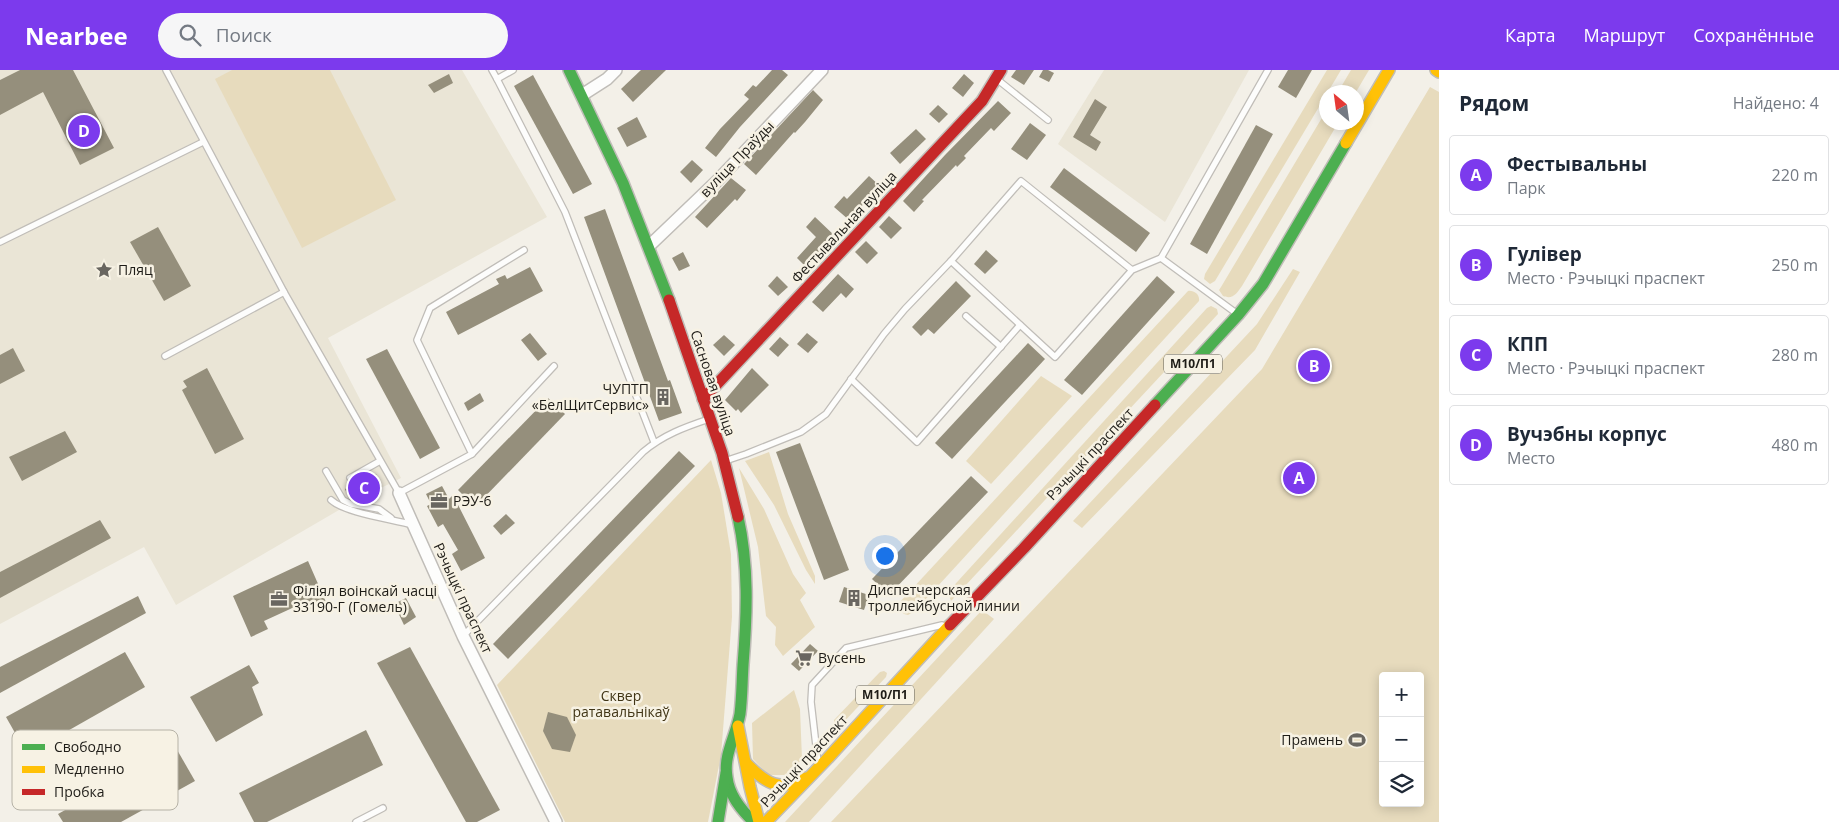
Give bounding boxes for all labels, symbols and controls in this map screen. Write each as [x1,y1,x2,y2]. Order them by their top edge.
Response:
search box [158,13,508,58]
text: Nearbee [25,19,128,52]
icon: search [176,21,204,49]
text: Поиск [216,22,272,48]
text: Карта [1505,23,1555,47]
text: Маршрут [1583,23,1665,47]
text: Сохранённые [1693,23,1814,47]
north arrow [1319,85,1364,130]
text: Рядом [1459,89,1529,117]
text: Найдено: 4 [1733,92,1819,114]
pin: D [68,112,100,150]
street label: вуліца Праўды [695,116,778,201]
text: Фестывальны [1507,151,1647,177]
text: A [1470,164,1482,186]
text: 220 m [1772,164,1818,186]
street label: Фестывальная вуліца [787,167,900,287]
text: Парк [1507,177,1546,199]
text: Гулівер [1507,241,1582,267]
text: B [1471,254,1481,276]
text: 250 m [1772,254,1818,276]
place icon: Пляц [94,260,114,280]
place label: Пляц [118,260,153,279]
text: Место · Рэчыцкі праспект [1507,267,1705,289]
street label: Сасновая вуліца [686,327,741,438]
text: КПП [1507,331,1548,357]
text: C [1471,344,1481,366]
text: 280 m [1772,344,1818,366]
pin: B [1298,347,1330,385]
road number: М10/П1 [1164,354,1222,374]
text: Место · Рэчыцкі праспект [1507,357,1705,379]
place label: ЧУПТП «БелЩитСервис» [532,379,649,414]
building icon: ЧУПТП «БелЩитСервис» [653,387,673,407]
street label: Рэчыцкі праспект [1042,403,1138,504]
text: Вучэбны корпус [1507,421,1667,447]
text: D [1470,434,1482,456]
text: 480 m [1772,434,1818,456]
text: Место [1507,447,1555,469]
pin: A [1283,459,1315,497]
pin: C [348,469,380,507]
office icon: РЭУ-6 [429,491,449,511]
place label: РЭУ-6 [453,491,491,510]
street label: Рэчыцкі праспект [430,539,498,656]
your location [872,543,898,569]
place label: Диспетчерская троллейбусной линии [868,580,1020,615]
place label: Філіял воінскай часці 33190-Г (Гомель) [293,581,437,616]
building icon: Диспетчерская троллейбусной линии [844,588,864,608]
office icon: Філіял воінскай часці 33190-Г (Гомель) [269,589,289,609]
supermarket icon: Вусень [794,648,814,668]
place label: Вусень [818,648,866,667]
map controls [1379,672,1424,807]
button: + [1379,672,1424,717]
park label: Сквер ратавальнікаў [572,686,671,721]
road number: М10/П1 [856,686,914,704]
street label: Рэчыцкі праспект [756,710,852,811]
button: − [1379,717,1424,762]
legend [12,730,178,810]
place label: Прамень [1281,730,1343,749]
sports icon: Прамень [1347,730,1367,750]
text: Свободно [54,737,121,756]
text: Медленно [54,759,125,778]
button: layers [1379,762,1424,807]
text: Пробка [54,782,105,801]

